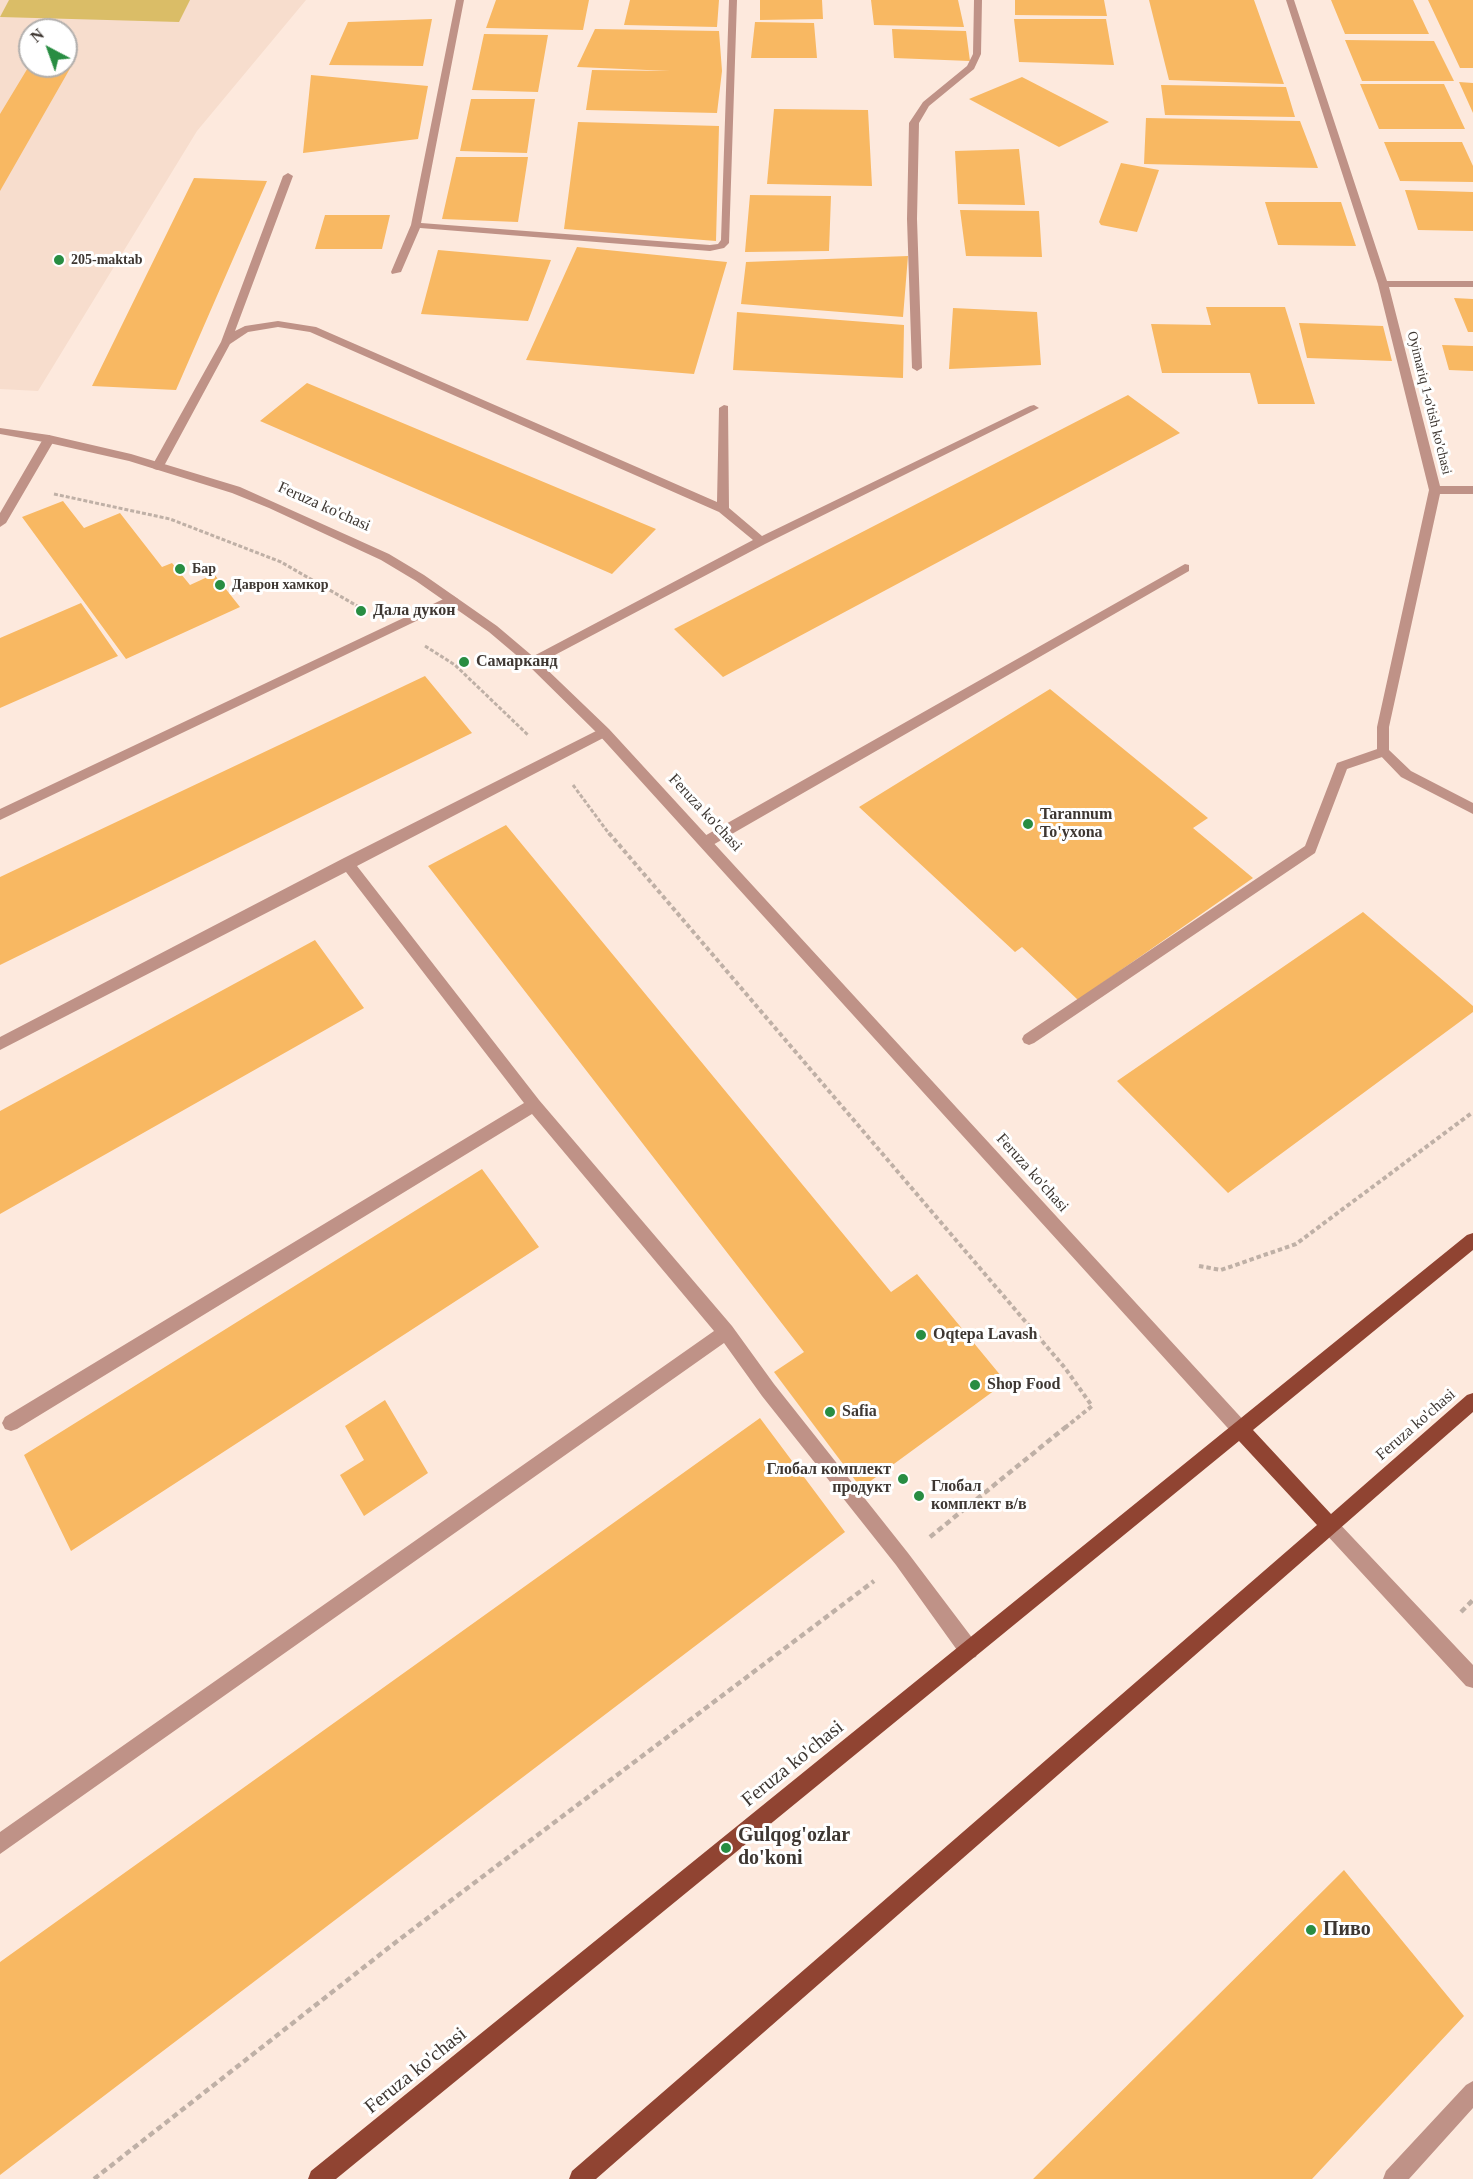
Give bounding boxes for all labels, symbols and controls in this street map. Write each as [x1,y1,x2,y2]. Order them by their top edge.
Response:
north arrow [18,18,78,78]
text: N [27,25,47,46]
place label: 205-maktab [71,252,143,268]
marker: 205-maktab [52,253,66,267]
street label: Oyimariq 1-o'tish ko'chasi [1403,329,1455,477]
street label: Feruza ko'chasi [275,478,373,536]
place label: Бар [192,561,216,577]
marker: Бар [173,562,187,576]
place label: Даврон хамкор [232,577,329,593]
marker: Даврон хамкор [213,578,227,592]
place label: Дала дукон [373,601,455,621]
marker: Дала дукон [354,604,368,618]
place label: Самарканд [476,652,558,672]
marker: Самарканд [457,655,471,669]
street label: Feruza ko'chasi [664,770,746,856]
place label: Tarannum To'yxona [1040,805,1112,843]
marker: Tarannum To'yxona [1021,817,1035,831]
street label: Feruza ko'chasi [992,1130,1072,1216]
place label: Oqtepa Lavash [933,1325,1037,1345]
marker: Oqtepa Lavash [914,1328,928,1342]
place label: Shop Food [987,1375,1060,1395]
marker: Shop Food [968,1378,982,1392]
street label: Feruza ko'chasi [1372,1385,1460,1465]
place label: Safia [842,1402,877,1422]
marker: Safia [823,1405,837,1419]
place label: Глобал комплект продукт [767,1460,891,1498]
marker: Глобал комплект продукт [896,1472,910,1486]
place label: Глобал комплект в/в [931,1477,1027,1515]
marker: Глобал комплект в/в [912,1489,926,1503]
street label: Feruza ko'chasi [737,1716,849,1812]
place label: Gulqog'ozlar do'koni [738,1824,850,1871]
marker: Gulqog'ozlar do'koni [719,1841,733,1855]
place label: Пиво [1323,1918,1371,1942]
marker: Пиво [1304,1923,1318,1937]
street label: Feruza ko'chasi [360,2023,472,2119]

